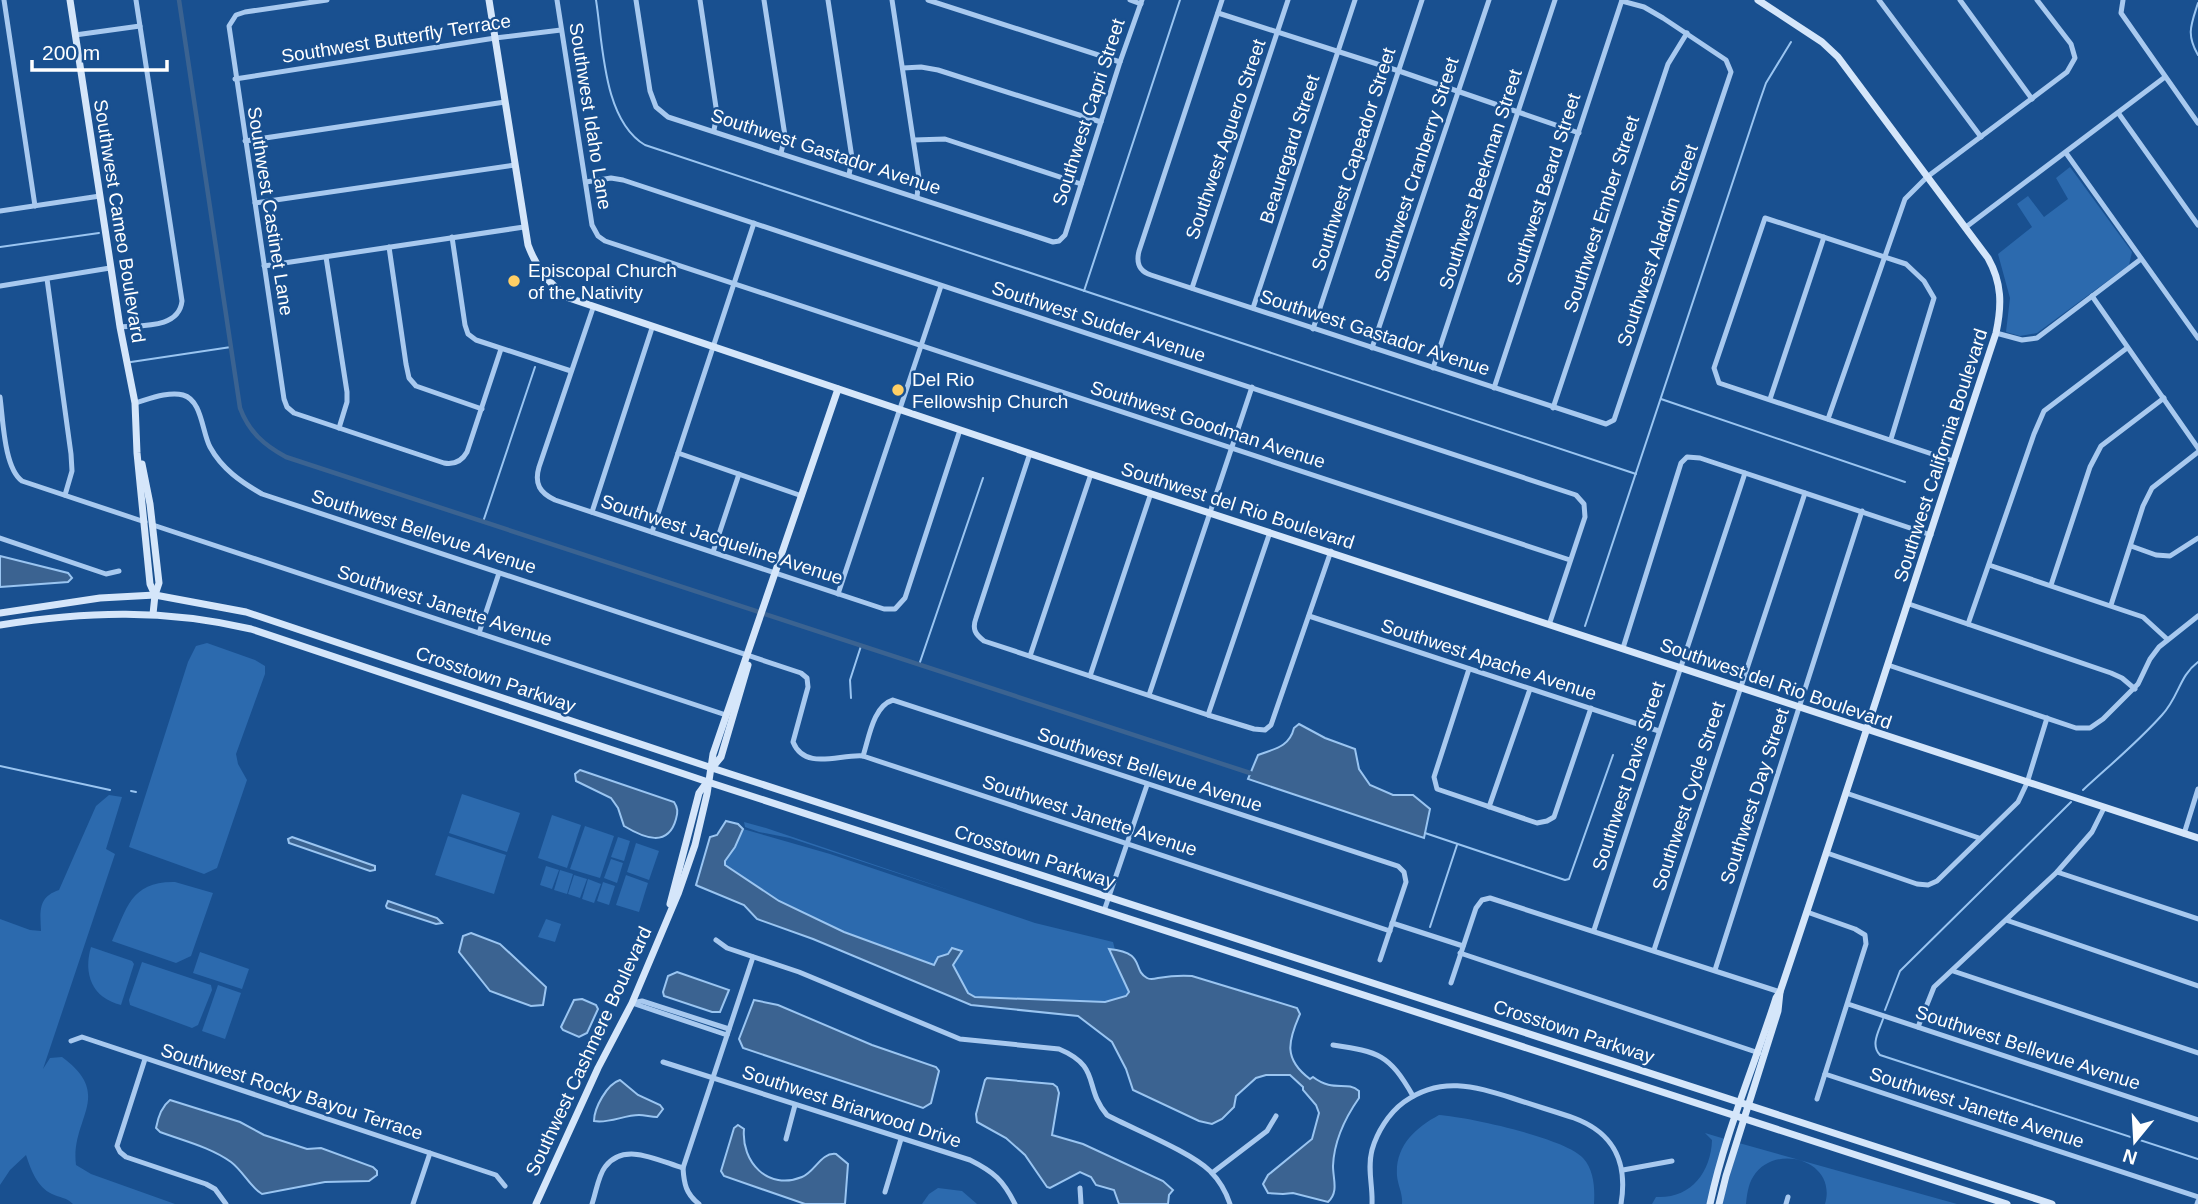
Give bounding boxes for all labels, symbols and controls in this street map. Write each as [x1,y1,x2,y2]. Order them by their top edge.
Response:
street label: Southwest Butterfly Terrace [280,10,512,67]
street label: Southwest Capri Street [1048,15,1129,208]
street label: Southwest Idaho Lane [565,21,616,211]
scale bar [32,28,166,72]
street label: Southwest Aguero Street [1181,36,1270,242]
text: 200 m [42,41,100,64]
street label: Southwest Capeador Street [1307,44,1400,273]
street label: Southwest Cranberry Street [1370,54,1463,284]
street label: Southwest Beekman Street [1435,66,1526,292]
street label: Beauregard Street [1255,71,1324,226]
street label: Southwest Beard Street [1502,90,1585,288]
street label: Southwest Cameo Boulevard [90,98,149,344]
street label: Southwest Gastador Avenue [708,104,943,199]
street label: Southwest Castinet Lane [244,105,297,317]
street label: Southwest Ember Street [1560,112,1644,315]
street label: Southwest Aladdin Street [1613,141,1702,349]
place label: Episcopal Church of the Nativity [528,260,677,303]
marker: Episcopal Church of the Nativity [506,273,522,289]
street label: Southwest Sudder Avenue [989,277,1208,366]
street label: Southwest Gastador Avenue [1257,285,1492,380]
street label: Southwest California Boulevard [1890,326,1991,584]
place label: Del Rio Fellowship Church [912,369,1068,412]
street label: Southwest Goodman Avenue [1088,377,1328,472]
marker: Del Rio Fellowship Church [890,382,906,398]
street label: Southwest del Rio Boulevard [1119,458,1357,553]
street label: Southwest Bellevue Avenue [309,485,539,578]
street label: Southwest Jacqueline Avenue [598,490,845,589]
street label: Southwest Janette Avenue [335,561,555,650]
street label: Southwest Apache Avenue [1378,615,1599,704]
street label: Southwest del Rio Boulevard [1657,634,1895,733]
street label: Crosstown Parkway [413,642,579,717]
street label: Southwest Davis Street [1588,678,1669,873]
street label: Southwest Cycle Street [1648,698,1729,893]
street label: Southwest Day Street [1716,705,1793,887]
street label: Southwest Bellevue Avenue [1035,723,1265,816]
street label: Southwest Janette Avenue [980,771,1200,860]
street label: Crosstown Parkway [952,821,1118,893]
street label: Southwest Cashmere Boulevard [521,923,656,1179]
street label: Crosstown Parkway [1491,996,1657,1068]
street label: Southwest Bellevue Avenue [1913,1001,2143,1094]
street label: Southwest Rocky Bayou Terrace [158,1039,425,1144]
street label: Southwest Briarwood Drive [740,1061,964,1152]
street label: Southwest Janette Avenue [1867,1063,2087,1152]
north arrow [2100,1106,2170,1176]
text: N [2120,1145,2140,1169]

